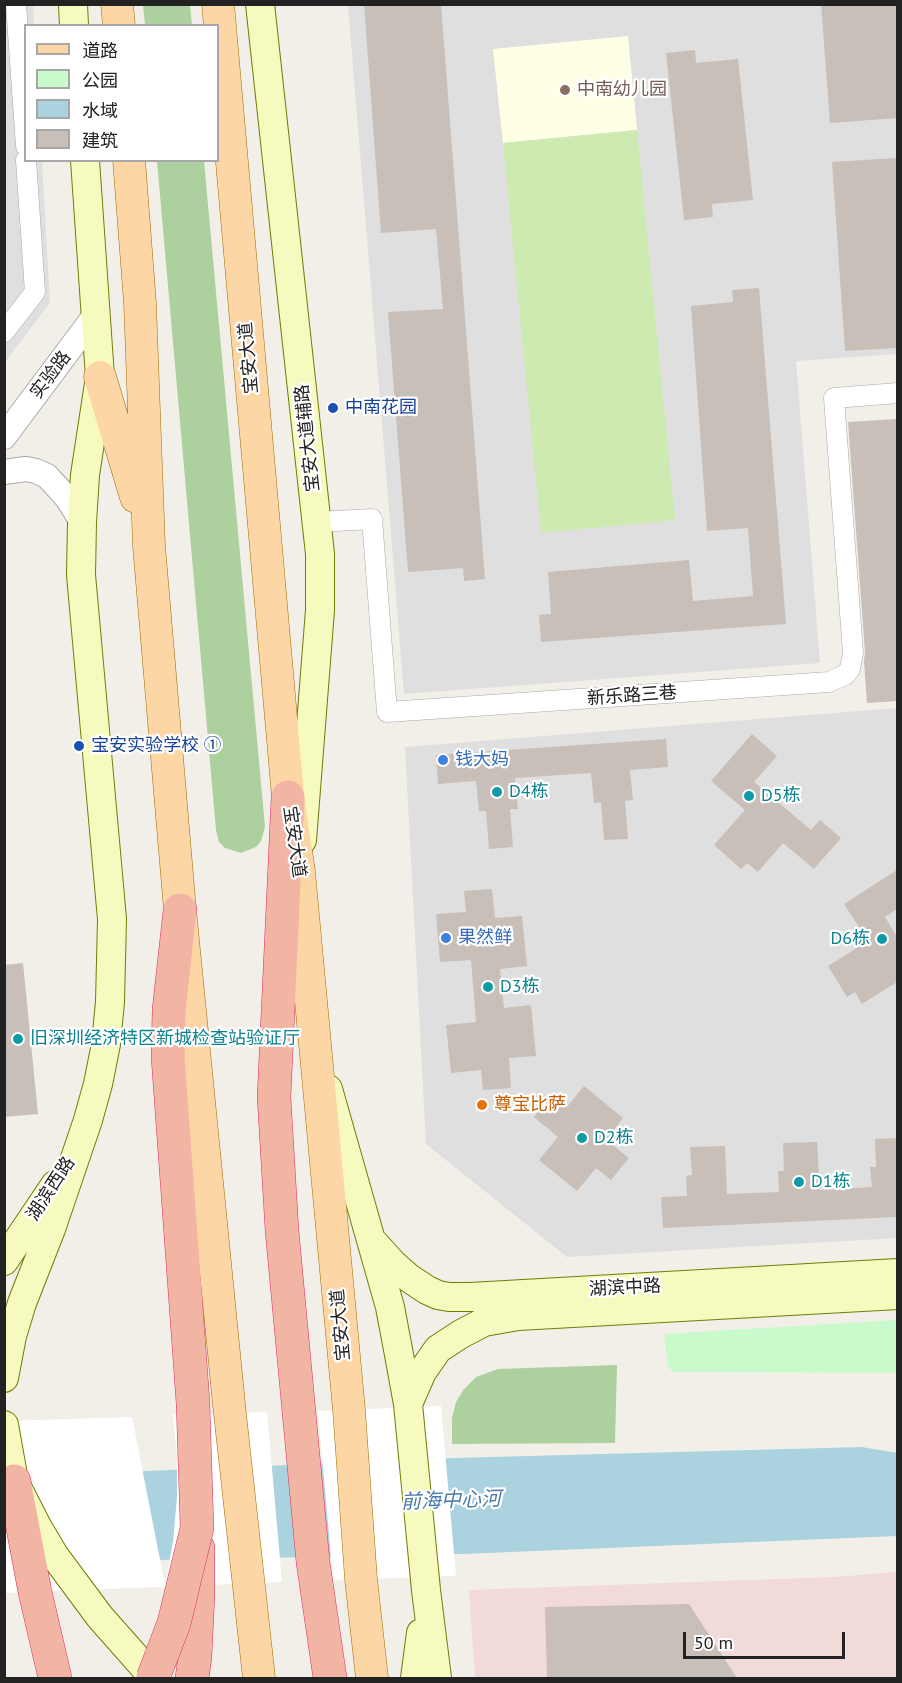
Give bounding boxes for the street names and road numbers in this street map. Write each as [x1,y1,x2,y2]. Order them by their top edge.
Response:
street label: 宝安大道 [235,321,263,395]
street label: 实验路 [26,347,76,403]
street label: 宝安大道辅路 [292,383,324,493]
street label: 新乐路三巷 [586,682,678,710]
street label: 宝安大道 [278,805,310,879]
street label: 湖滨西路 [22,1153,80,1225]
street label: 湖滨中路 [588,1275,662,1301]
street label: 宝安大道 [327,1288,355,1362]

